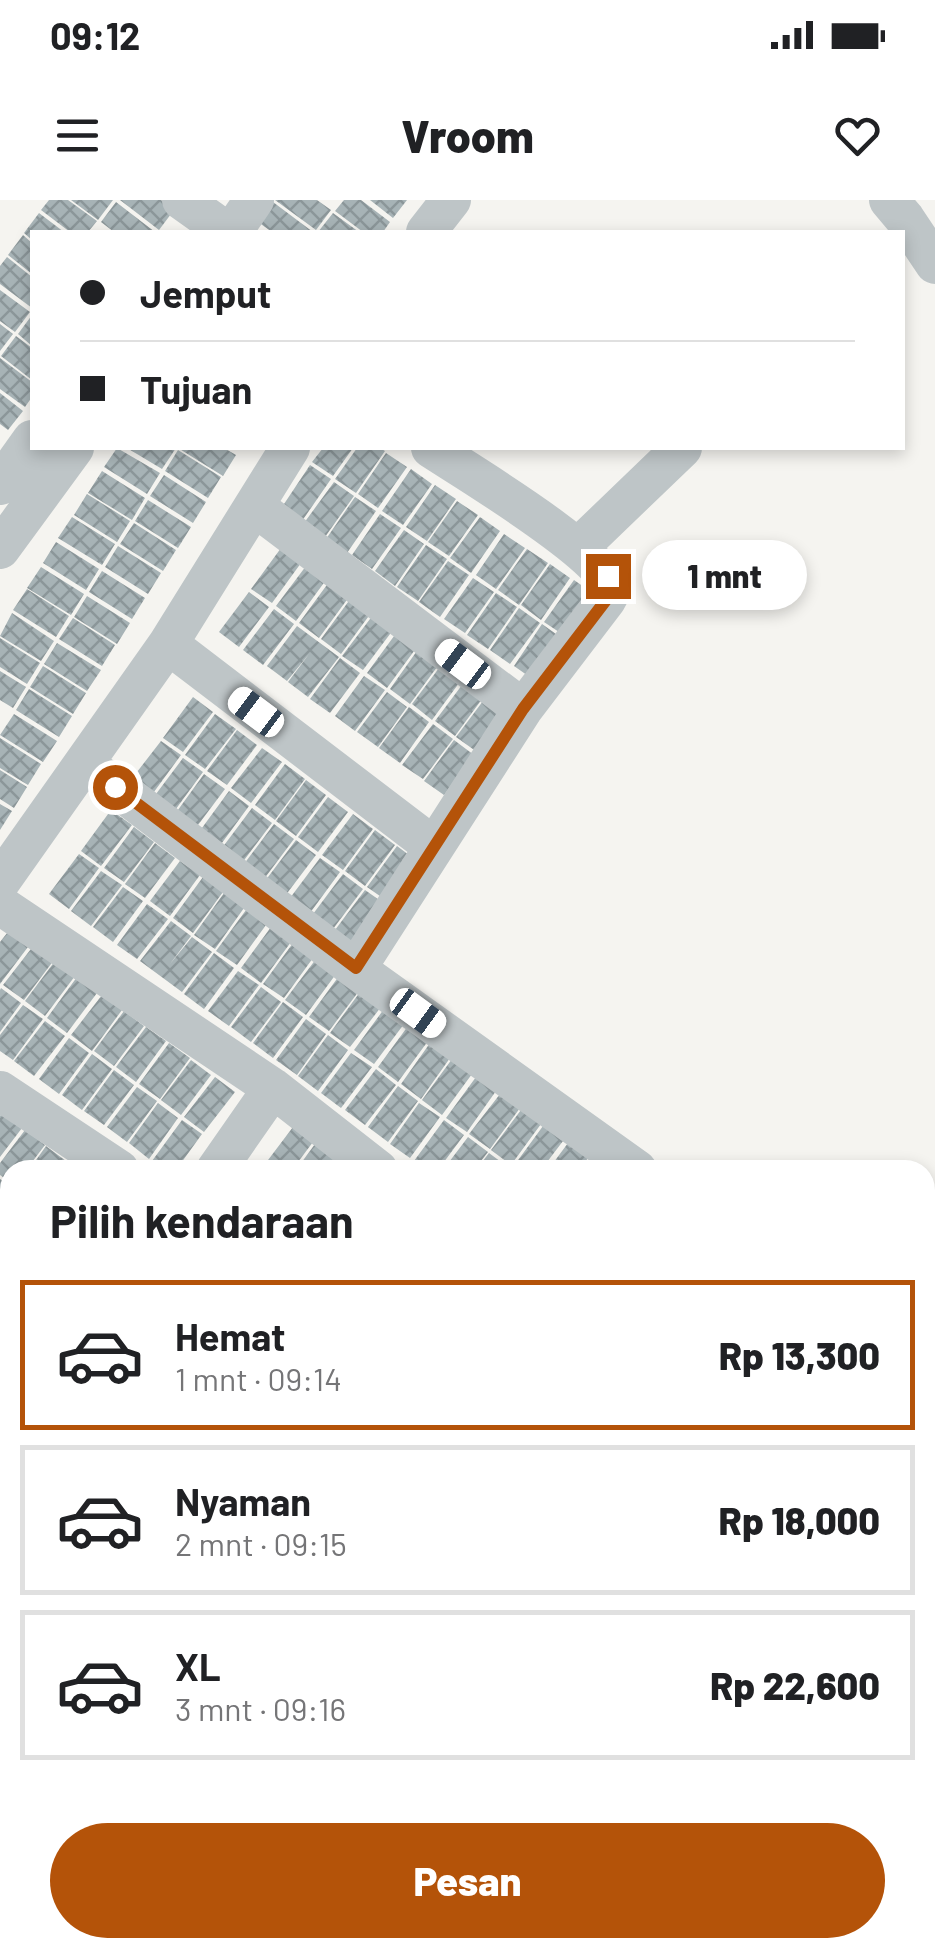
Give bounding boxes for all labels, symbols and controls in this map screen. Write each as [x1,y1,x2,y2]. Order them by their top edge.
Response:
text: 09:12 [50,12,140,58]
icon: menu [50,108,105,163]
text: Vroom [401,108,534,162]
icon: heart [830,108,885,163]
text: Jemput [140,270,271,316]
text: Tujuan [140,366,252,412]
callout: 1 mnt [643,541,808,611]
route end [586,554,631,599]
text: 1 mnt [687,556,762,594]
car [430,634,496,694]
car [223,682,289,742]
route start [93,765,138,810]
car [385,983,451,1043]
text: Pilih kendaraan [50,1193,354,1247]
icon: car [55,1310,145,1400]
text: Hemat [175,1313,285,1359]
text: Rp 13,300 [719,1332,880,1378]
text: 1 mnt · 09:14 [175,1359,342,1397]
icon: car [55,1475,145,1565]
text: Nyaman [175,1478,311,1524]
text: Rp 18,000 [719,1497,880,1543]
text: 2 mnt · 09:15 [175,1524,347,1562]
icon: car [55,1640,145,1730]
text: XL [175,1643,221,1689]
text: Rp 22,600 [710,1662,880,1708]
text: 3 mnt · 09:16 [175,1689,346,1727]
button: Pesan [50,1823,885,1938]

